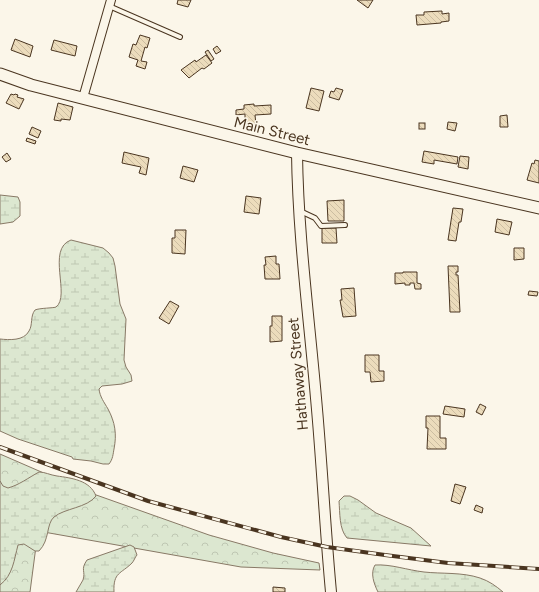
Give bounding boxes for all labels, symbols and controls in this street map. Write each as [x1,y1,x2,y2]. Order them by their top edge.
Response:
street label: Main Street [232,113,312,149]
street label: Hathaway Street [284,317,312,431]

